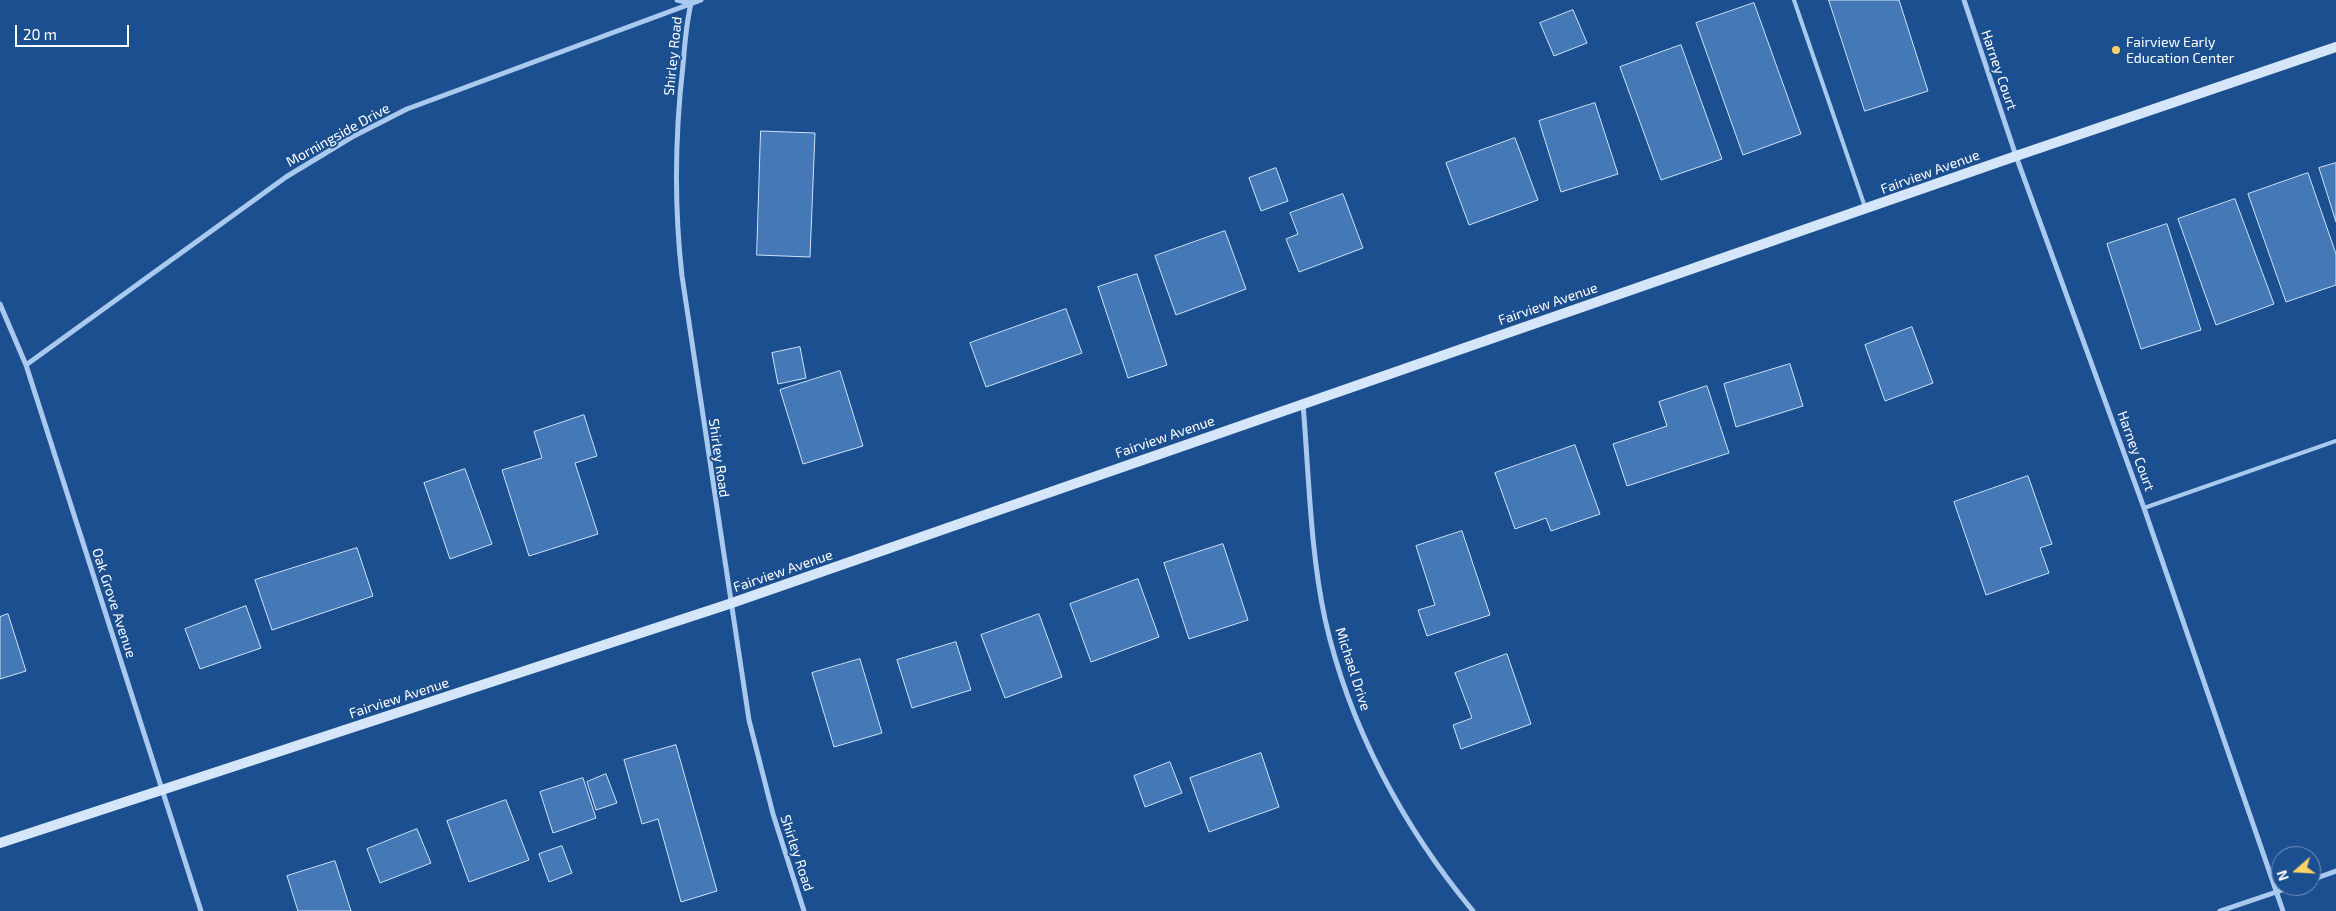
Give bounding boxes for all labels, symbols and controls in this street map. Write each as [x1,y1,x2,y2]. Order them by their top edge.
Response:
scale bar [18,15,131,47]
street label: Shirley Road [660,16,686,96]
text: 20 m [23,25,57,43]
street label: Harney Court [1977,28,2021,112]
place label: Fairview Early Education Center [2126,34,2234,66]
marker: Fairview Early Education Center [2110,44,2122,56]
street label: Morningside Drive [283,100,393,170]
street label: Fairview Avenue [1878,146,1982,198]
street label: Fairview Avenue [1496,279,1600,329]
street label: Harney Court [2114,409,2158,493]
street label: Fairview Avenue [1113,412,1217,462]
street label: Shirley Road [705,417,733,499]
street label: Oak Grove Avenue [88,546,140,660]
street label: Fairview Avenue [731,546,835,596]
street label: Michael Drive [1332,625,1374,713]
street label: Fairview Avenue [347,674,451,722]
street label: Shirley Road [777,813,817,893]
north arrow [2271,846,2321,896]
text: N [2273,868,2292,883]

